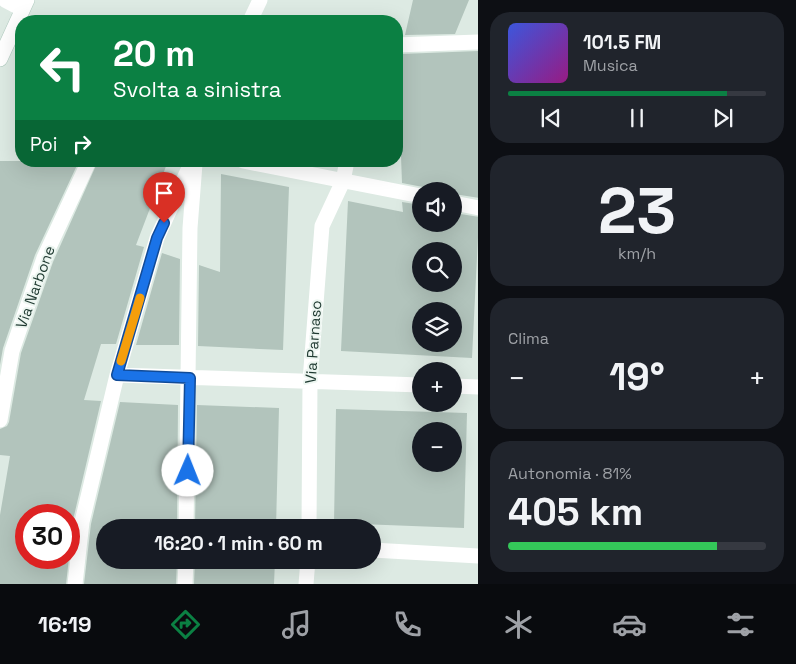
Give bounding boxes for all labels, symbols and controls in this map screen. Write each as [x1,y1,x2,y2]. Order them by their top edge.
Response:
text: 101.5 FM [583,30,661,55]
text: 20 m [113,32,195,76]
icon: left [30,35,95,100]
text: Musica [583,55,638,76]
text: Svolta a sinistra [113,75,281,103]
icon: previous [537,104,565,132]
icon: pause [623,104,651,132]
icon: next [709,104,737,132]
icon: right [68,130,96,158]
text: Poi [30,132,58,157]
text: 23 [598,169,676,252]
pin [143,172,185,223]
icon: arrive [150,179,178,207]
map controls [412,182,462,472]
button: sound [412,182,462,232]
button: search [412,242,462,292]
street label: Via Narbone [11,243,59,331]
text: km/h [618,243,656,264]
street label: Via Parnaso [301,300,325,384]
button: layers [412,302,462,352]
text: Clima [508,328,549,349]
text: 19° [609,353,665,401]
text: − [508,360,525,396]
text: + [749,360,766,396]
button: + [412,362,462,412]
button: − [412,422,462,472]
position arrow [161,444,213,496]
text: Autonomia · 81% [508,463,632,484]
text: 405 km [508,488,643,536]
speed limit sign: 30 [15,504,80,569]
text: 16:20 · 1 min · 60 m [154,531,323,556]
icon: directions [168,607,203,642]
icon: music [279,607,314,642]
icon: phone [390,607,425,642]
icon: climate [501,607,536,642]
icon: car [612,607,647,642]
icon: filters [723,607,758,642]
text: 16:19 [38,610,92,638]

